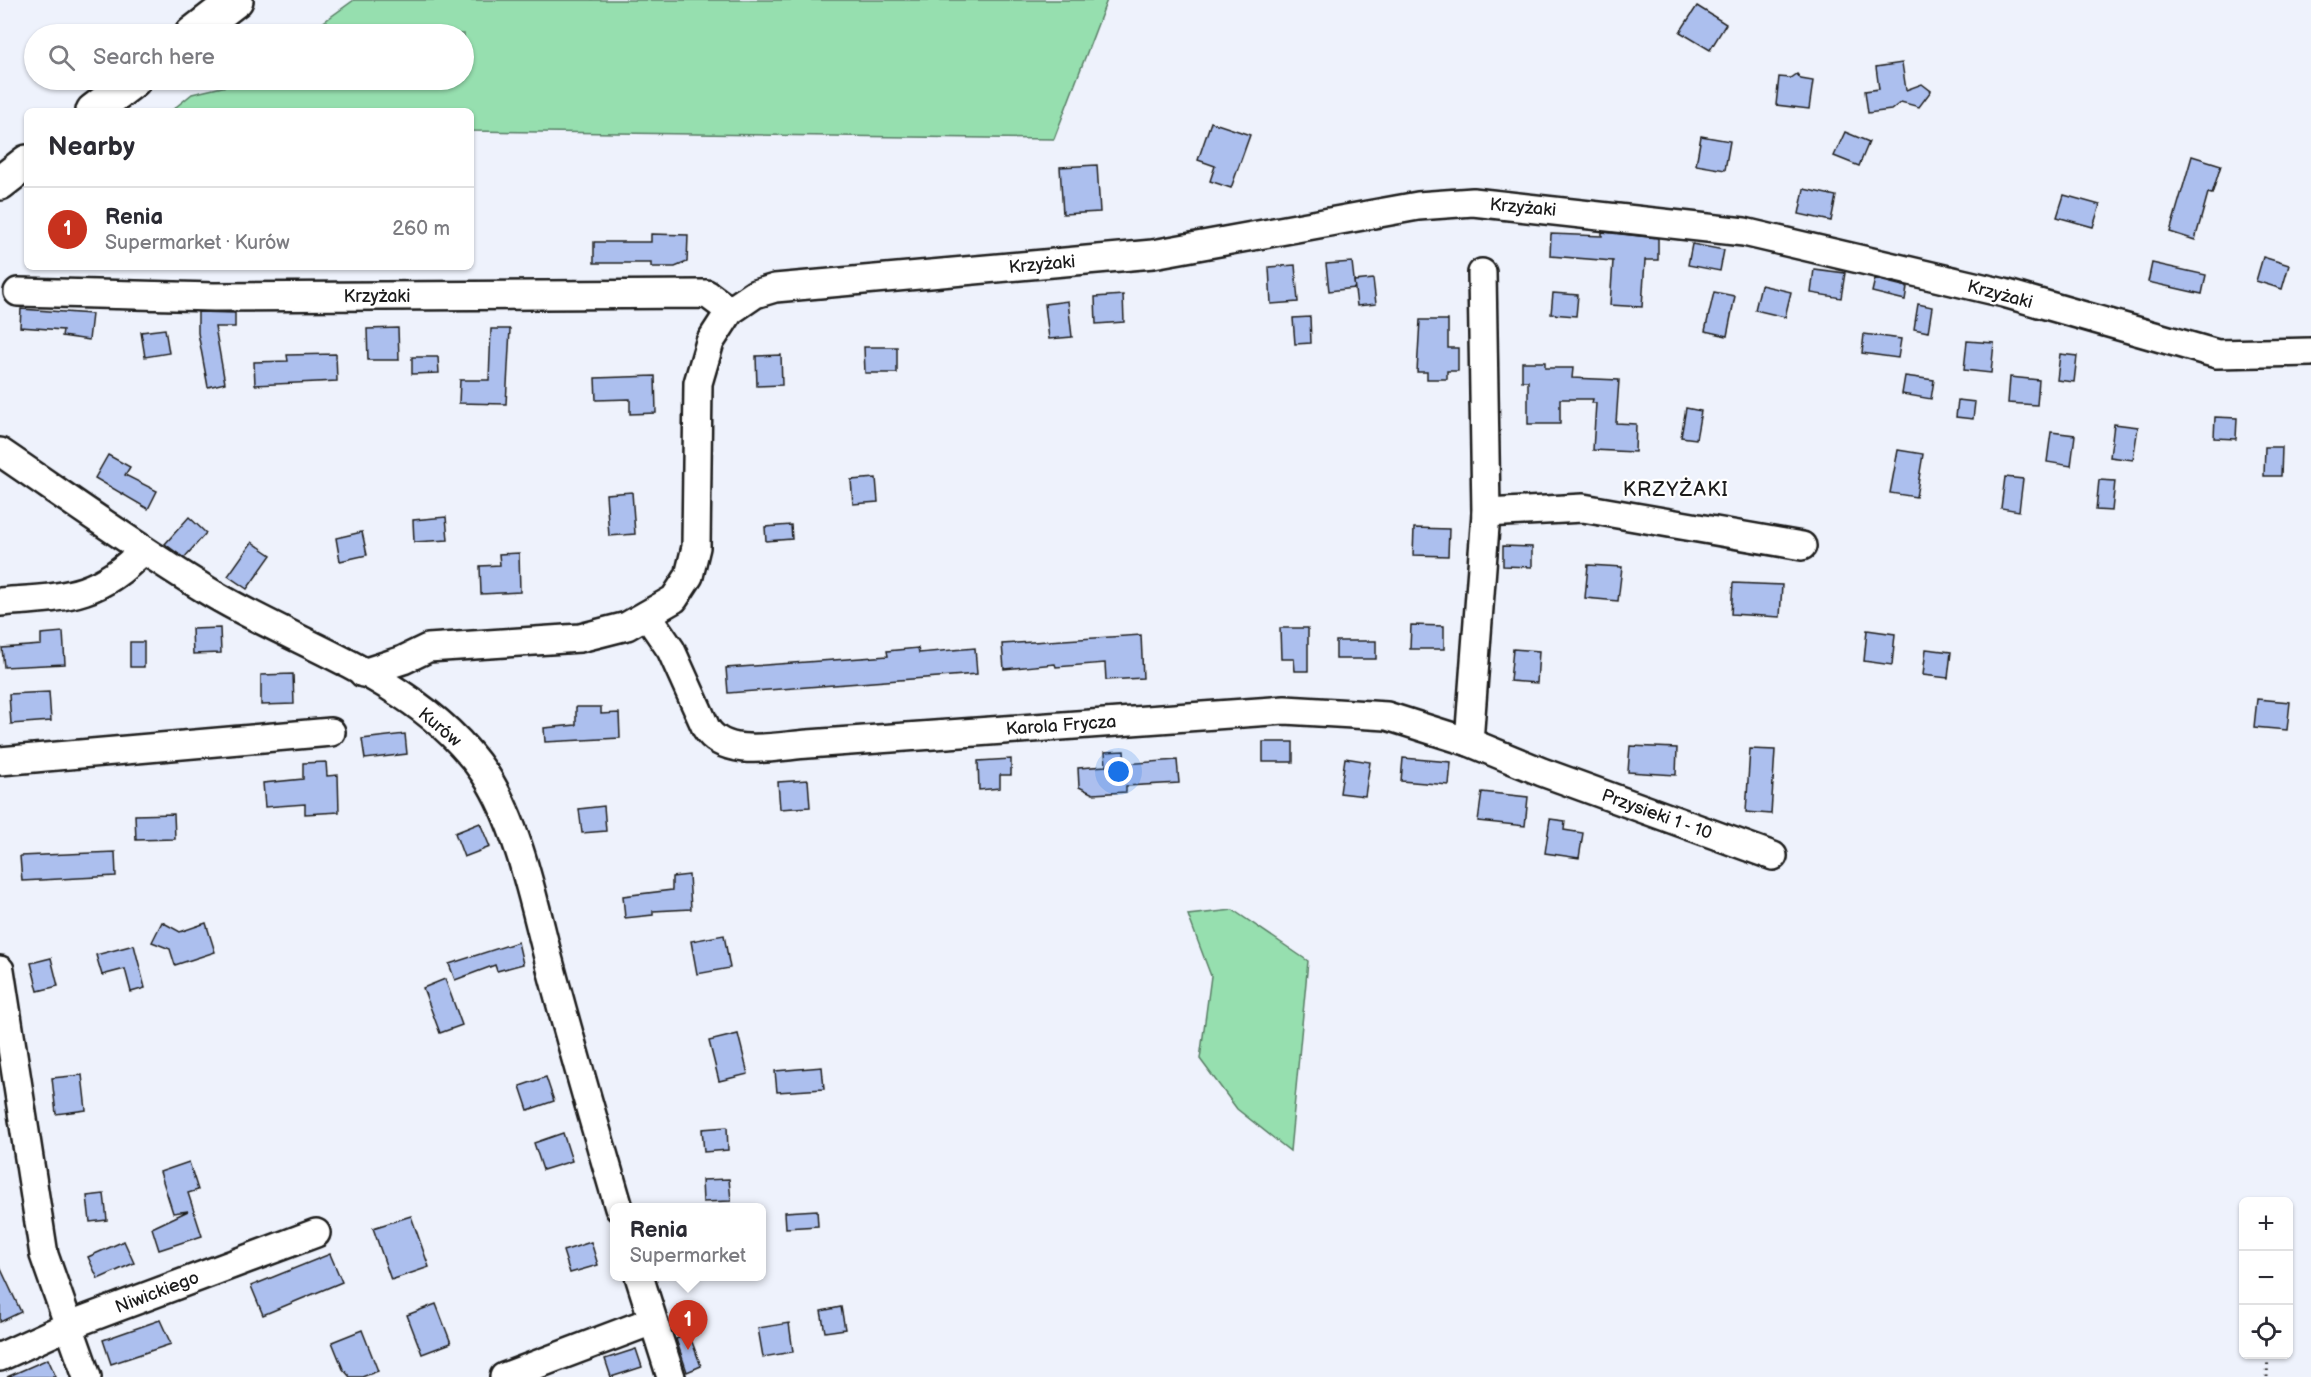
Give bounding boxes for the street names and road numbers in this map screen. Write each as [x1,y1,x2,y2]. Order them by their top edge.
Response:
street label: Krzyżaki [1489,194,1557,221]
street label: Krzyżaki [1008,251,1076,278]
street label: Krzyżaki [1965,276,2035,313]
street label: Krzyżaki [344,286,410,307]
street label: Kurów [414,703,465,751]
street label: Karola Frycza [1005,711,1117,740]
street label: Przysieki 1 - 10 [1599,785,1715,844]
street label: Niwickiego [112,1267,202,1318]

